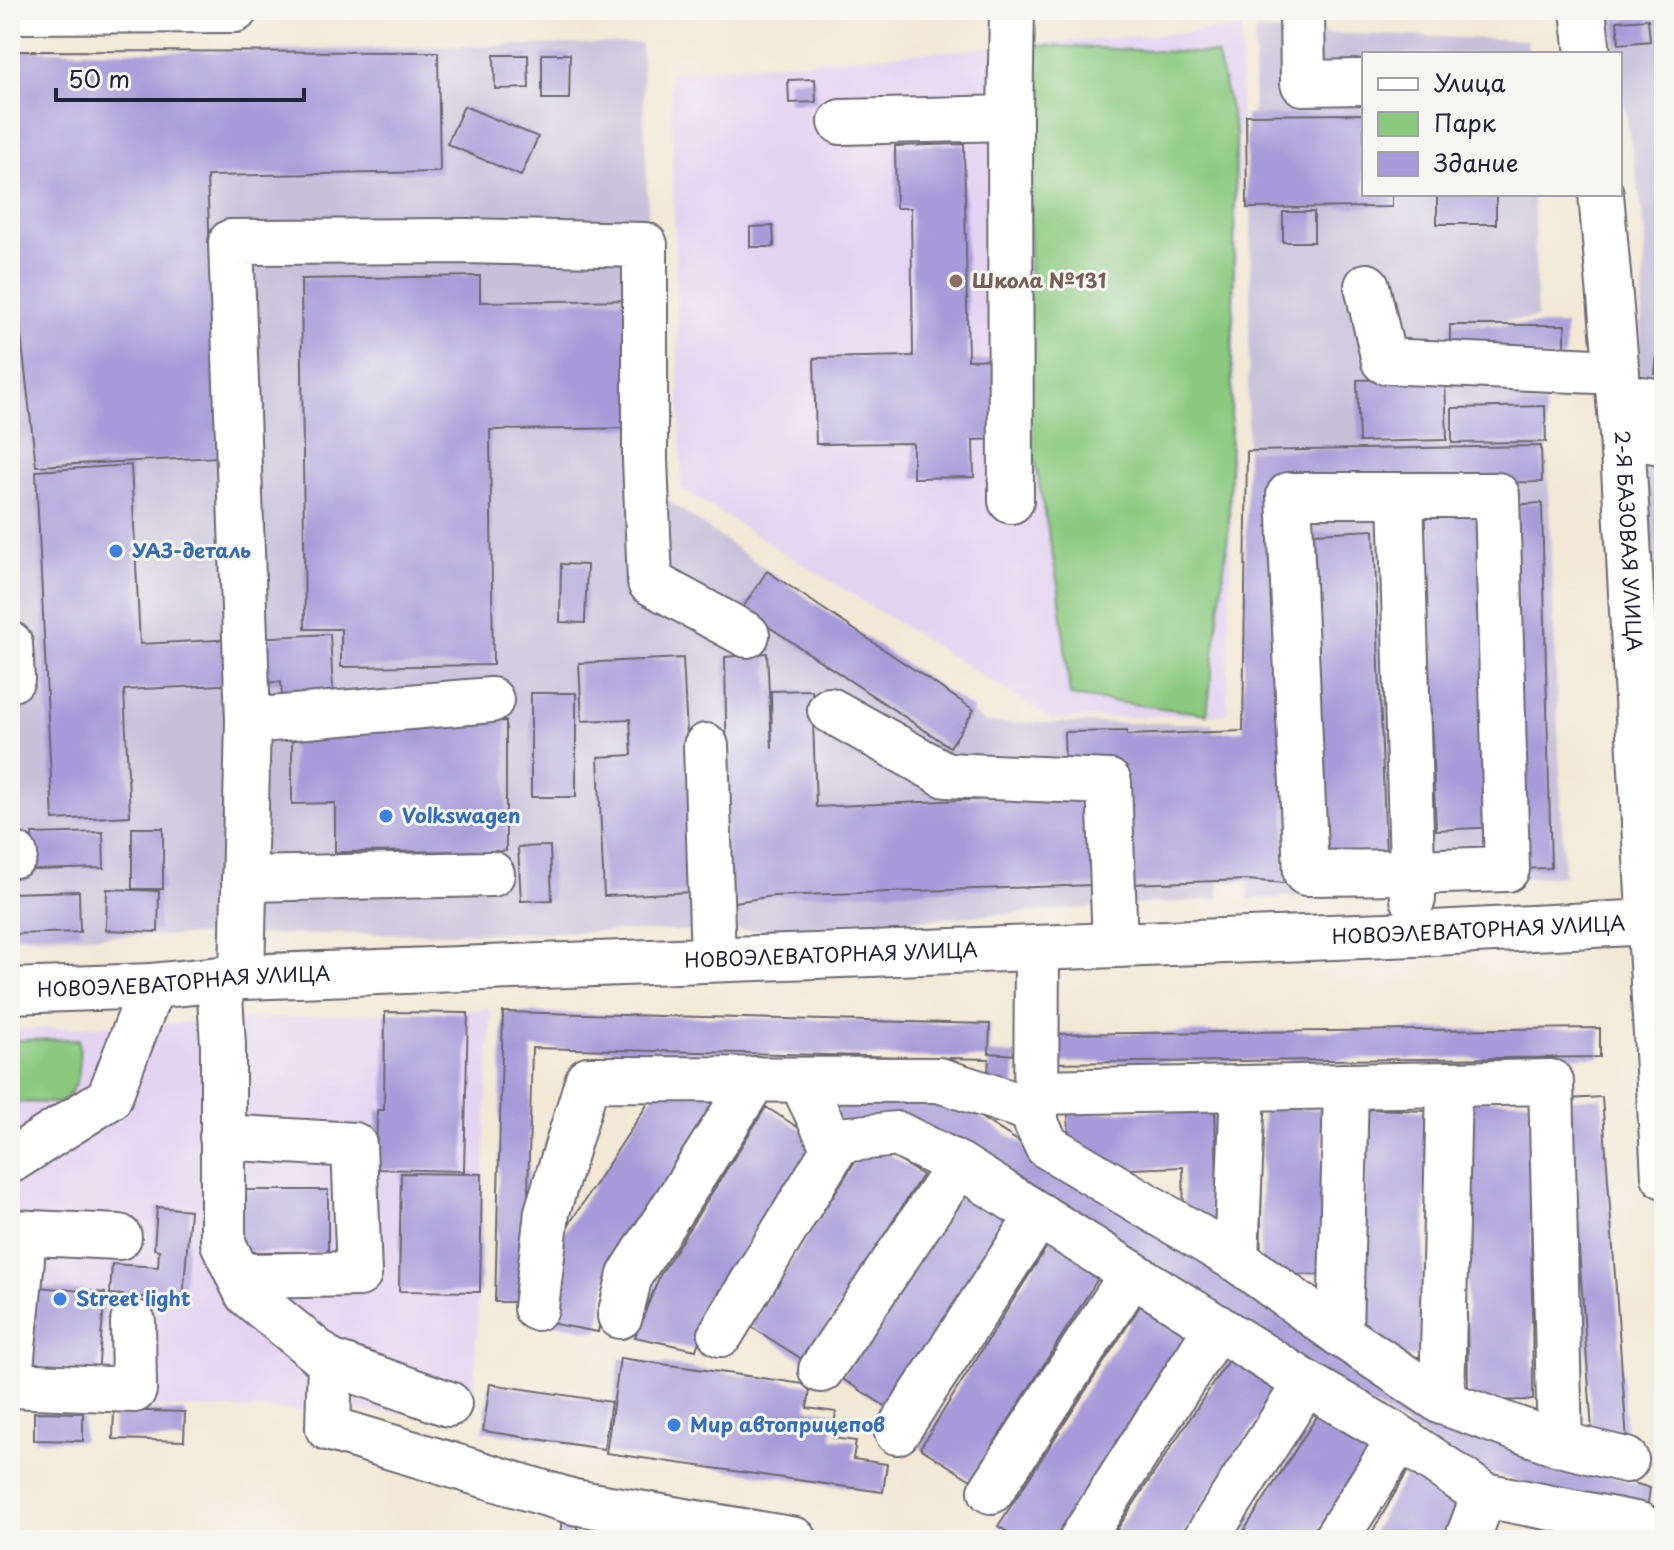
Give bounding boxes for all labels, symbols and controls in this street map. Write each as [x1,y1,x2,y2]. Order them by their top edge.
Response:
scale bar [56,52,304,102]
legend [1362,52,1622,196]
text: 50 m [68,60,130,96]
text: Улица [1434,64,1506,100]
text: Парк [1434,104,1497,140]
text: Здание [1434,144,1519,180]
place label: Школа №131 [972,265,1106,295]
marker: Школа №131 [947,272,965,290]
street label: 2-Я БАЗОВАЯ УЛИЦА [1608,429,1650,652]
place label: УАЗ-деталь [132,535,251,565]
marker: УАЗ-деталь [107,542,125,560]
place label: Volkswagen [402,800,520,830]
marker: Volkswagen [377,807,395,825]
street label: НОВОЭЛЕВАТОРНАЯ УЛИЦА [1331,907,1626,951]
street label: НОВОЭЛЕВАТОРНАЯ УЛИЦА [684,934,978,975]
street label: НОВОЭЛЕВАТОРНАЯ УЛИЦА [37,958,331,1004]
place label: Street light [76,1283,191,1313]
marker: Street light [51,1290,69,1308]
place label: Мир автоприцепов [690,1409,885,1439]
marker: Мир автоприцепов [665,1416,683,1434]

